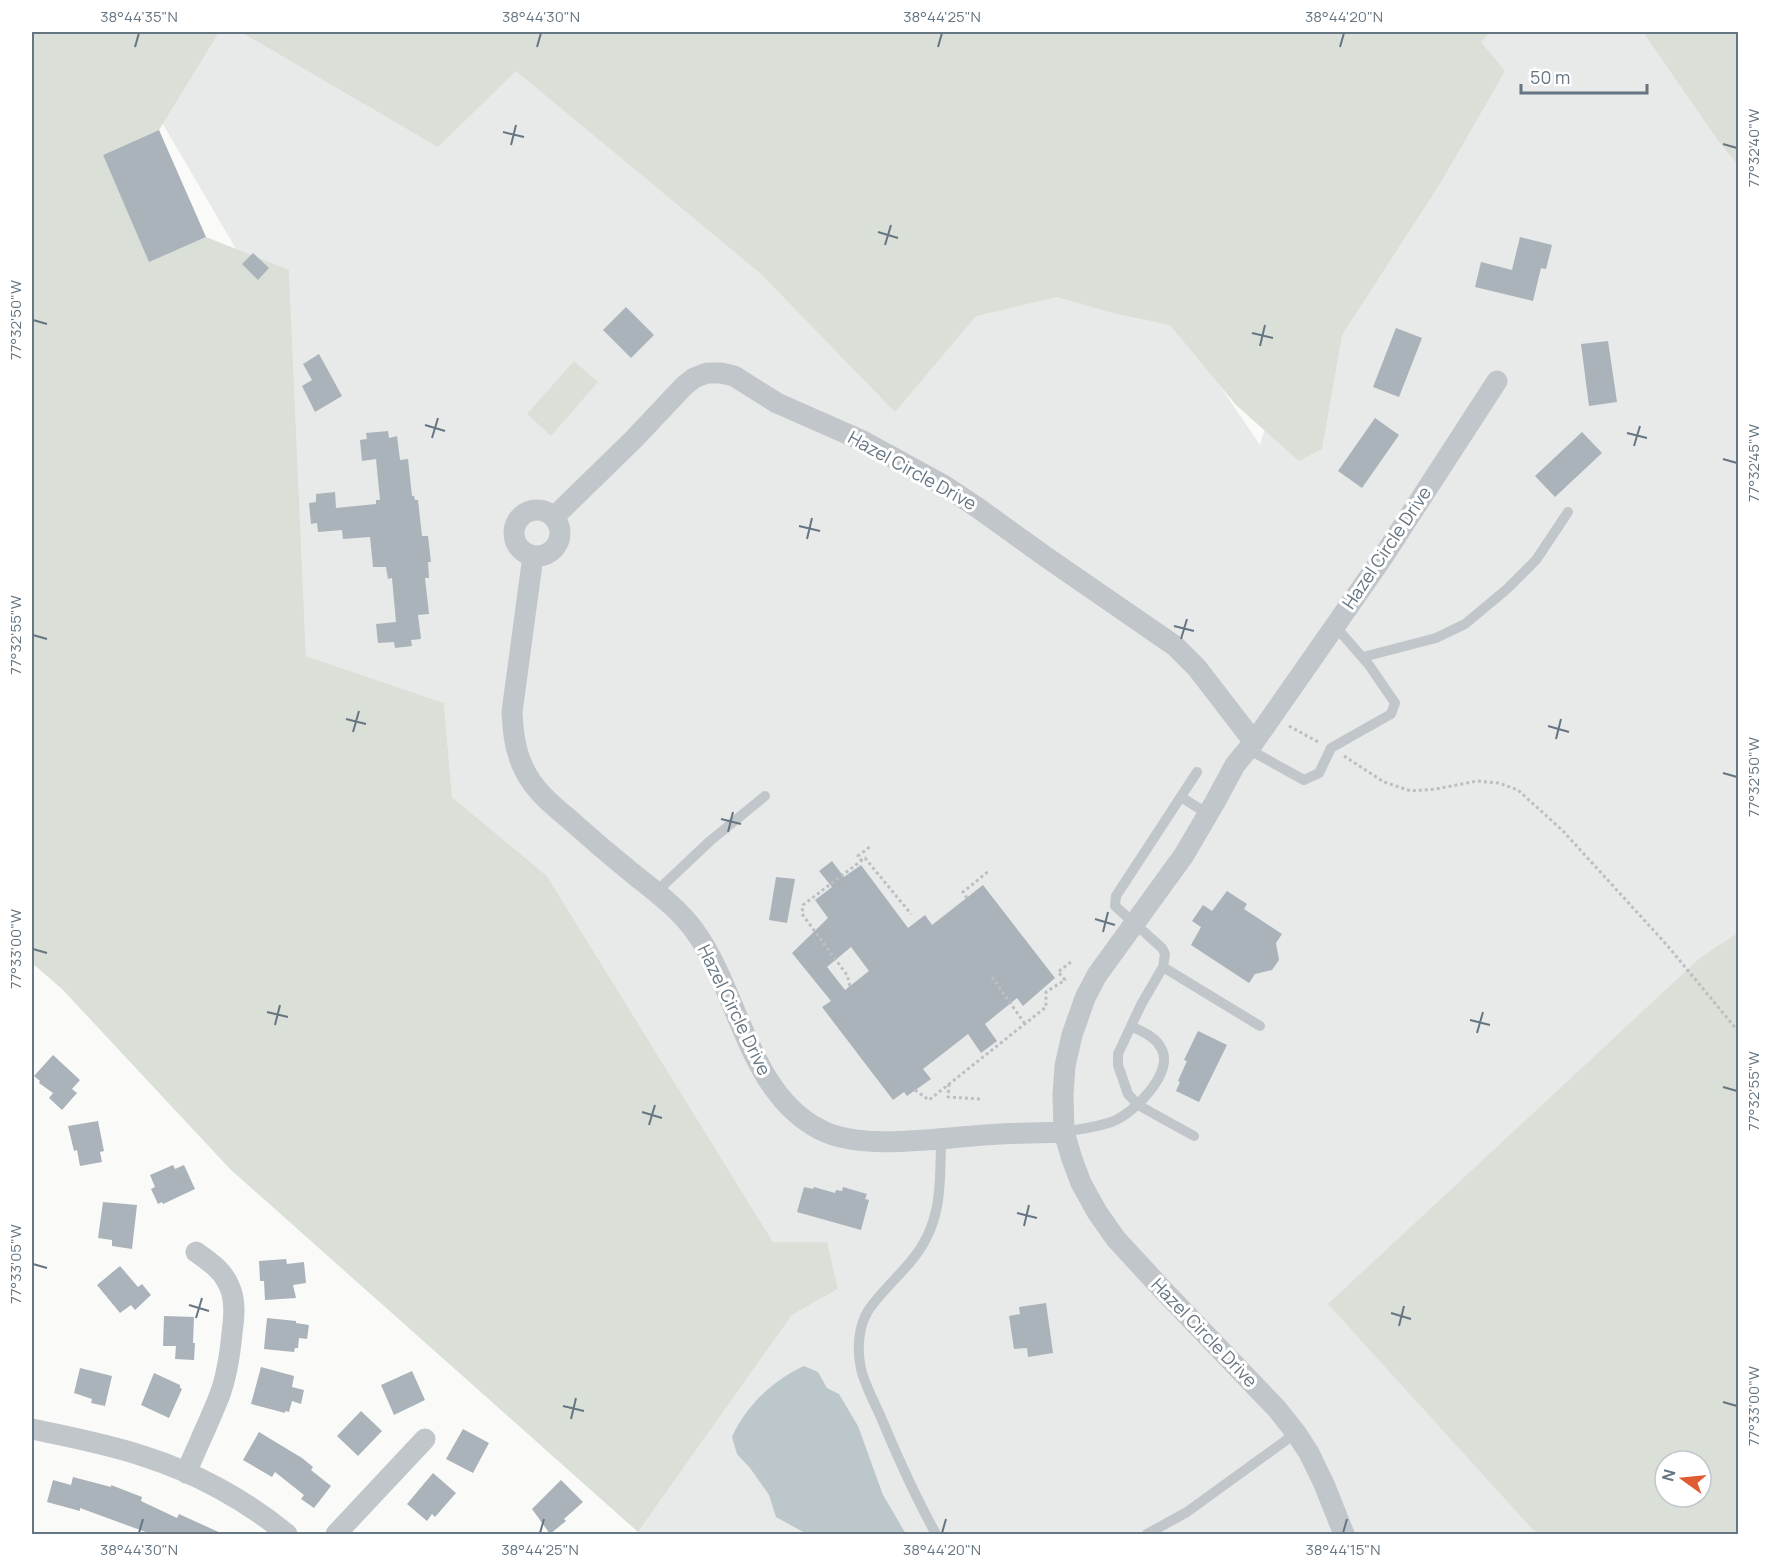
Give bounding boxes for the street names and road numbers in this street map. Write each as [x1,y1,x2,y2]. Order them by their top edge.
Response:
street label: Hazel Circle Drive [844,425,981,515]
street label: Hazel Circle Drive [1336,481,1436,613]
street label: Hazel Circle Drive [693,940,777,1079]
street label: Hazel Circle Drive [1146,1273,1263,1392]

